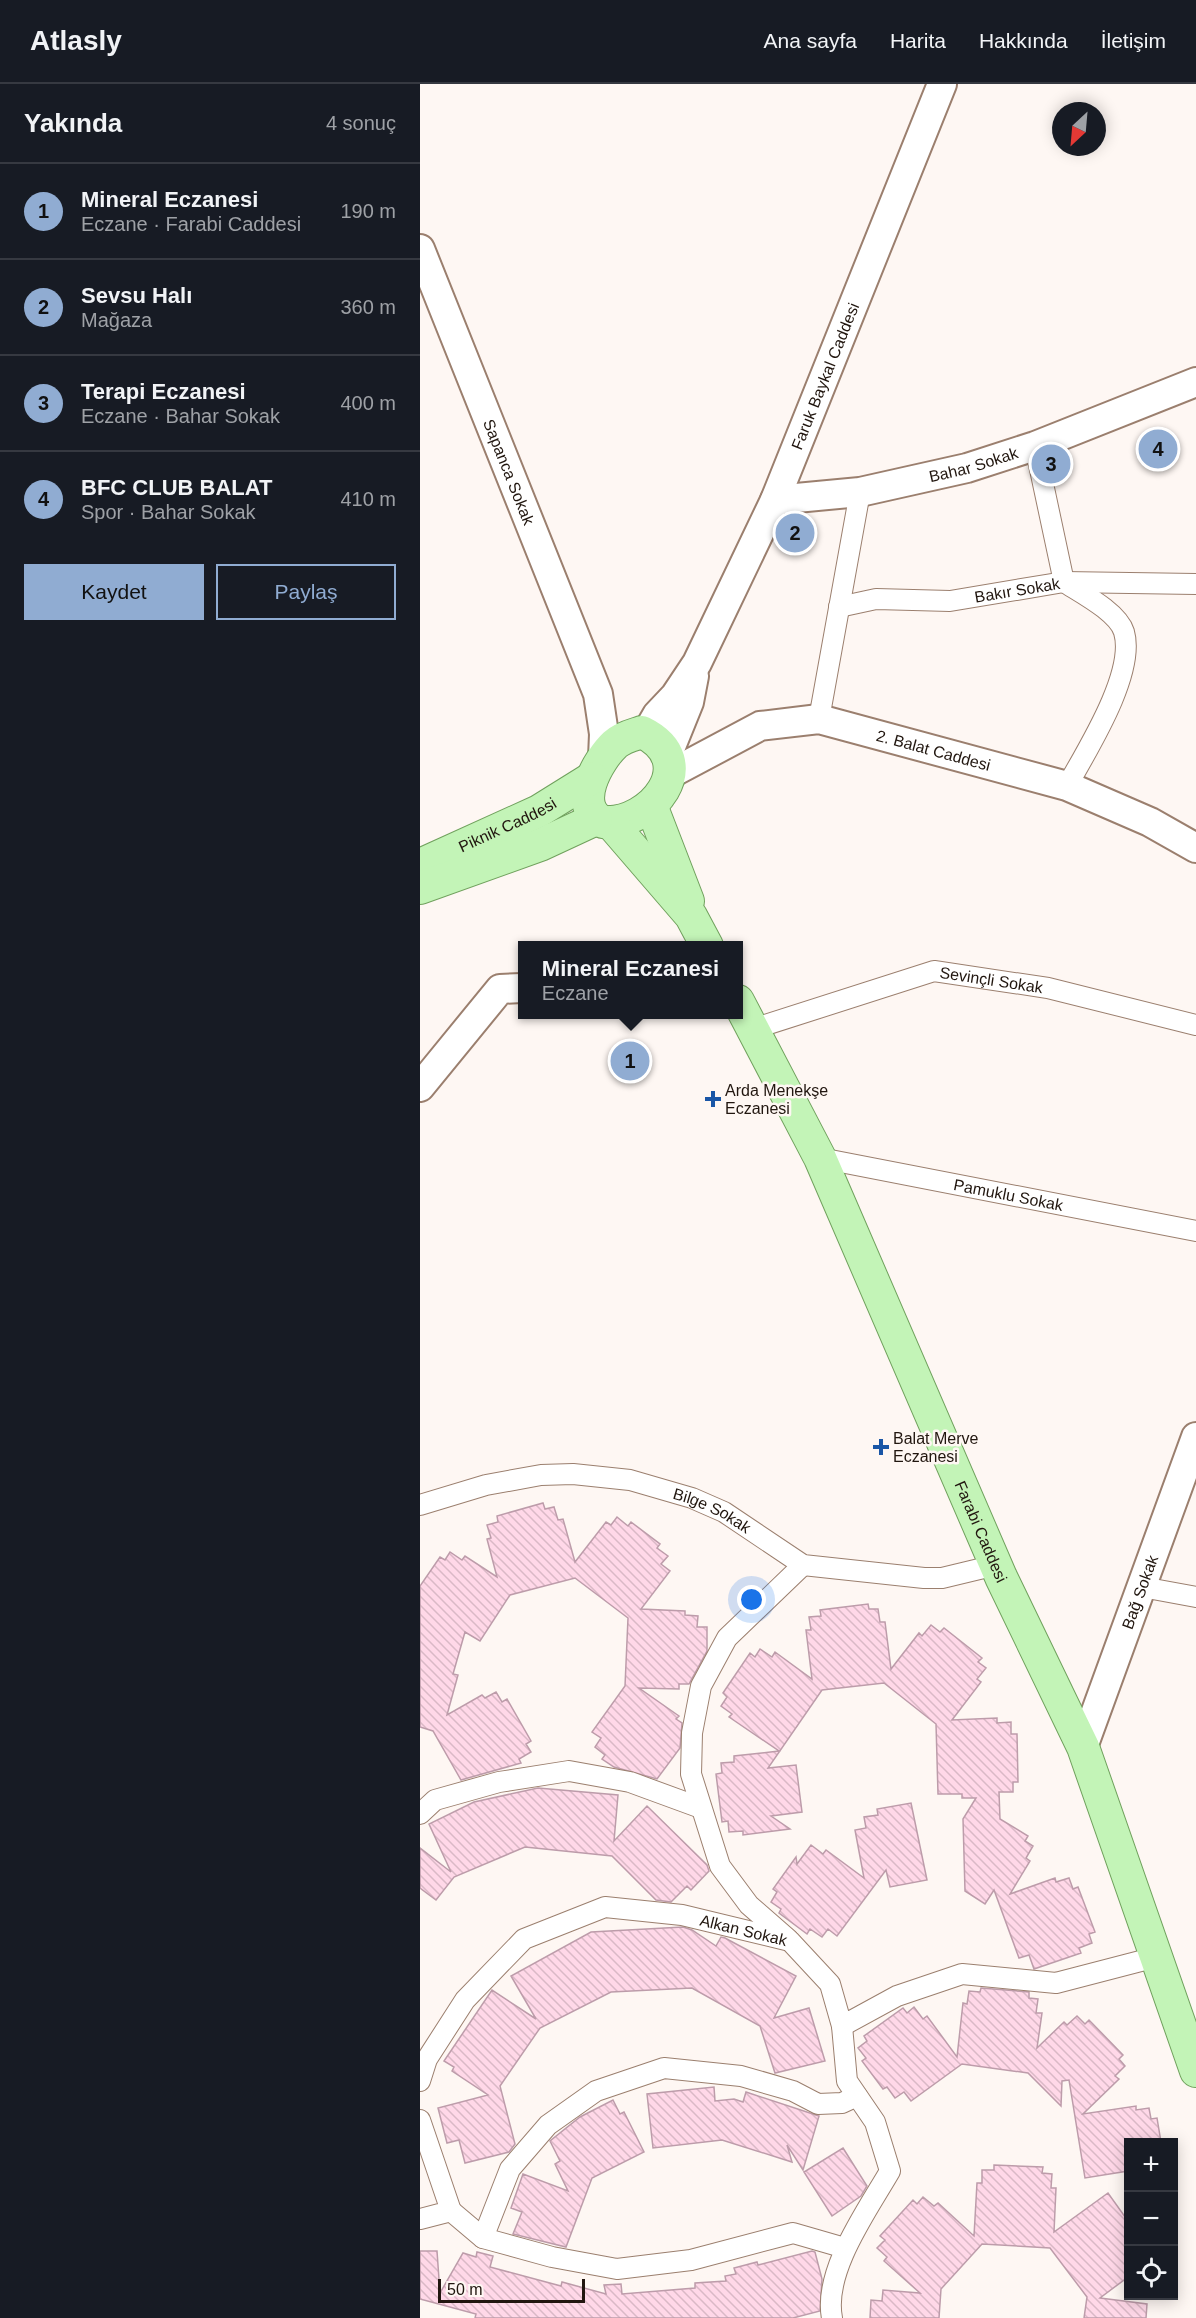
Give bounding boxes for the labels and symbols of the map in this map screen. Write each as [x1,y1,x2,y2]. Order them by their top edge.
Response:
north arrow [1052,102,1106,156]
street label: Faruk Baykal Caddesi [788,300,862,452]
street label: Sapanca Sokak [480,417,538,528]
pin: 4 [1138,426,1178,472]
pin: 3 [1032,442,1070,487]
street label: Bahar Sokak [927,443,1021,485]
pin: 2 [776,510,814,556]
street label: Bakır Sokak [973,574,1062,605]
street label: 2. Balat Caddesi [875,726,992,773]
street label: Piknik Caddesi [456,794,559,855]
street label: Sevinçli Sokak [939,963,1045,996]
pin: 1 [610,1038,650,1084]
place label: Arda Menekşe Eczanesi [725,1082,828,1117]
marker: Arda Menekşe Eczanesi [706,1092,720,1106]
street label: Pamuklu Sokak [952,1176,1066,1214]
place label: Balat Merve Eczanesi [893,1430,978,1465]
marker: Balat Merve Eczanesi [874,1440,888,1454]
street label: Farabi Caddesi [952,1478,1011,1585]
street label: Bilge Sokak [671,1485,755,1537]
street label: Bağ Sokak [1118,1552,1161,1631]
your location [737,1585,766,1614]
street label: Alkan Sokak [698,1911,790,1949]
scale bar [438,2276,585,2304]

